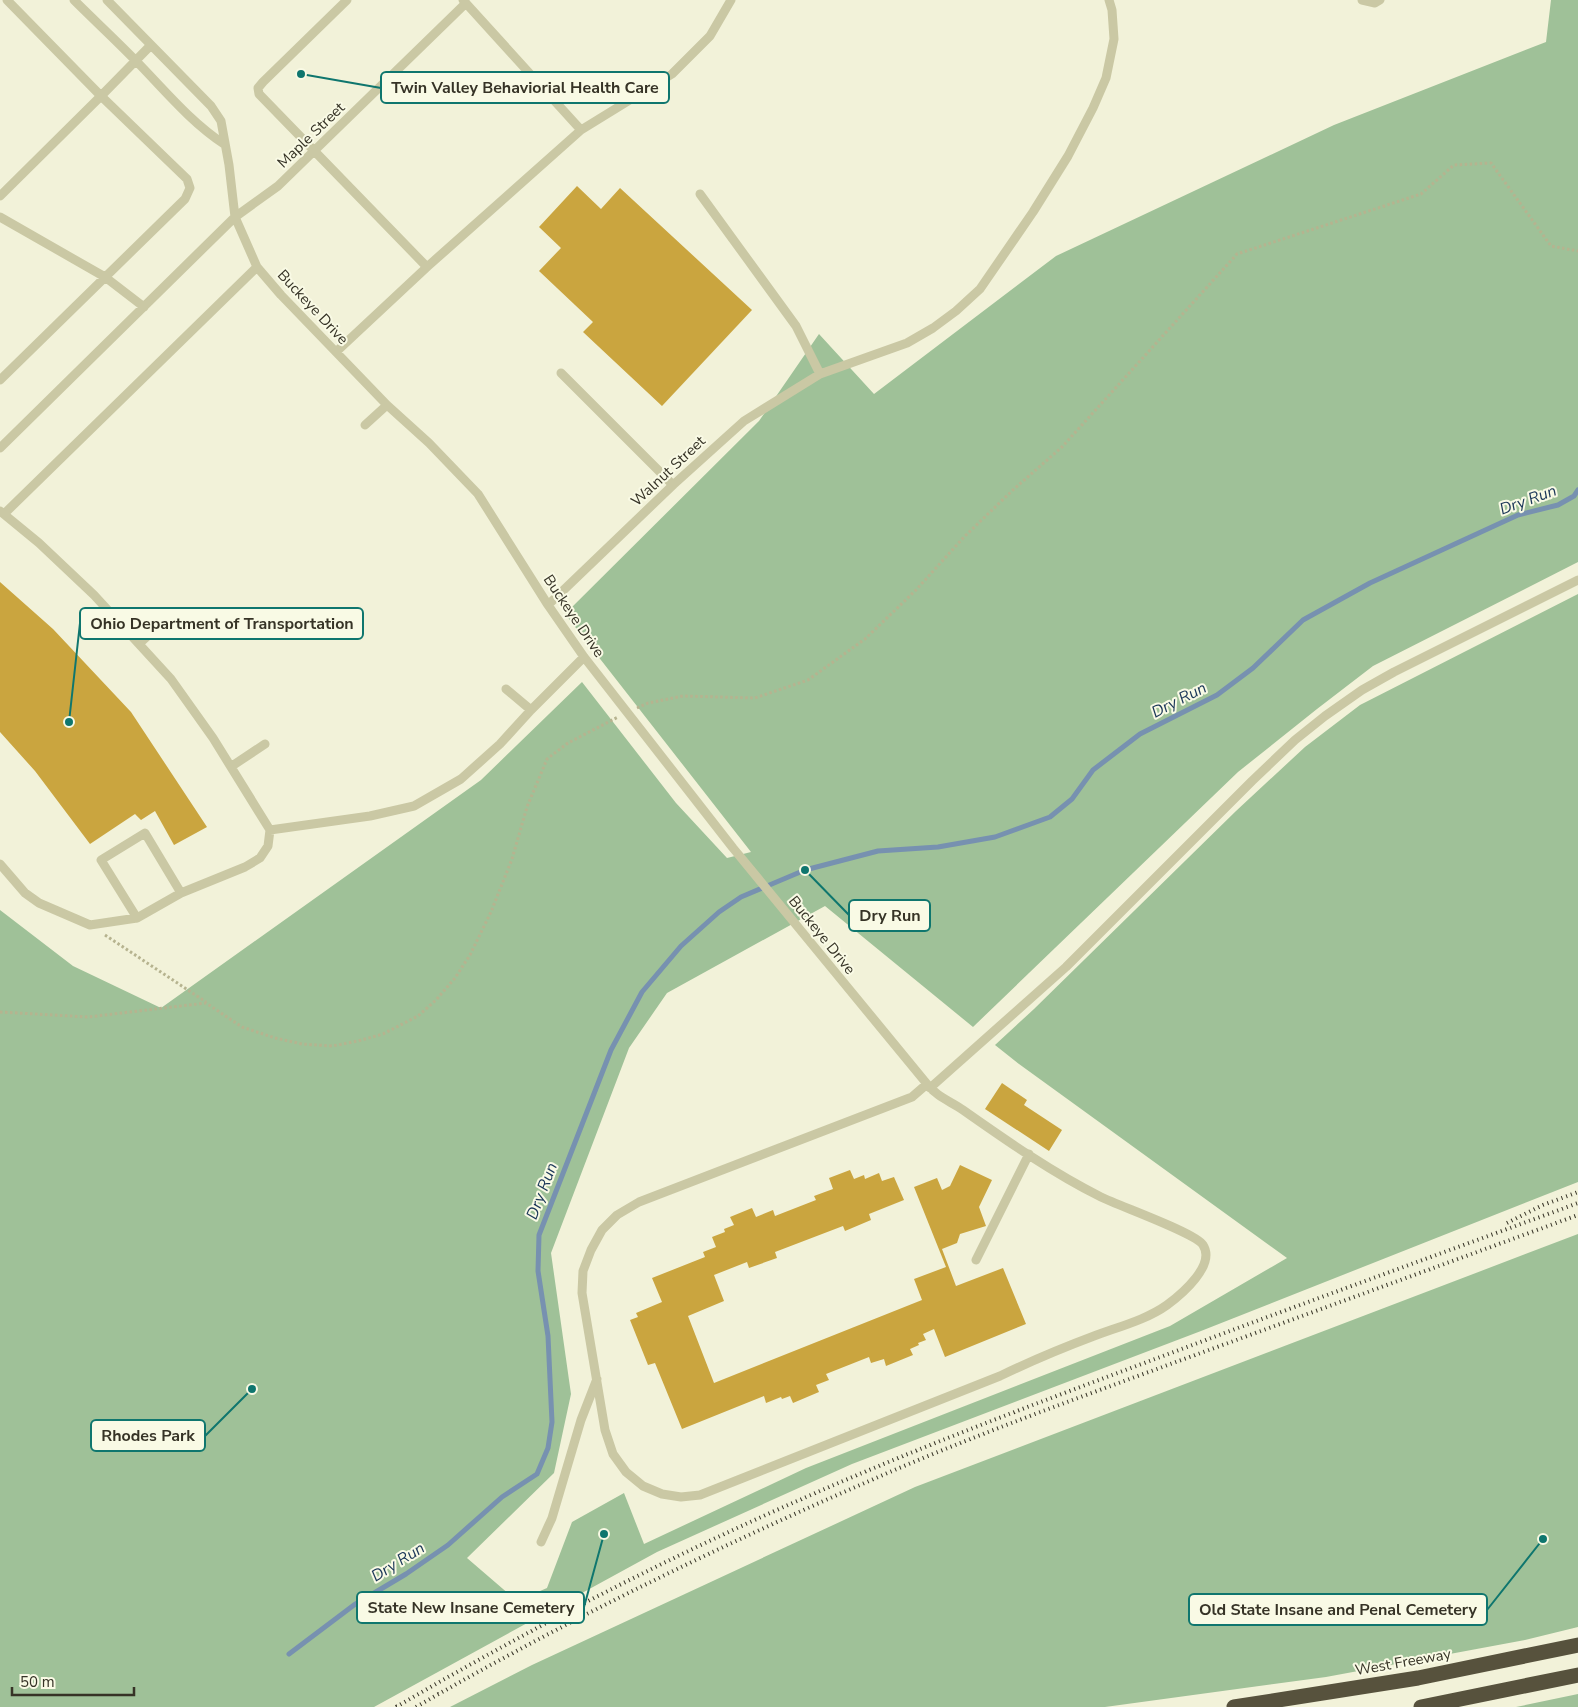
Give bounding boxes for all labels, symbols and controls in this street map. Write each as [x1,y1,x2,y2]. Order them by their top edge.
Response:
callout: Twin Valley Behaviorial Health Care [381,72,669,103]
text: Twin Valley Behaviorial Health Care [391,77,659,99]
street label: Maple Street [273,97,350,172]
street label: Buckeye Drive [273,265,353,349]
street label: Walnut Street [626,431,710,511]
water label: Dry Run [1496,480,1560,520]
street label: Buckeye Drive [539,571,609,661]
callout: Ohio Department of Transportation [80,608,363,639]
text: Ohio Department of Transportation [90,613,354,635]
water label: Dry Run [1148,677,1210,723]
street label: Buckeye Drive [784,892,860,978]
callout: Dry Run [849,900,930,931]
text: Dry Run [859,905,921,927]
water label: Dry Run [521,1159,563,1223]
callout: Rhodes Park [91,1420,205,1451]
text: Rhodes Park [101,1425,195,1447]
water label: Dry Run [367,1537,429,1587]
callout: State New Insane Cemetery [357,1592,584,1623]
callout: Old State Insane and Penal Cemetery [1189,1594,1487,1625]
text: State New Insane Cemetery [368,1597,575,1619]
text: Old State Insane and Penal Cemetery [1199,1599,1478,1621]
street label: West Freeway [1353,1644,1453,1680]
scale bar [12,1664,135,1696]
text: 50 m [20,1672,55,1692]

